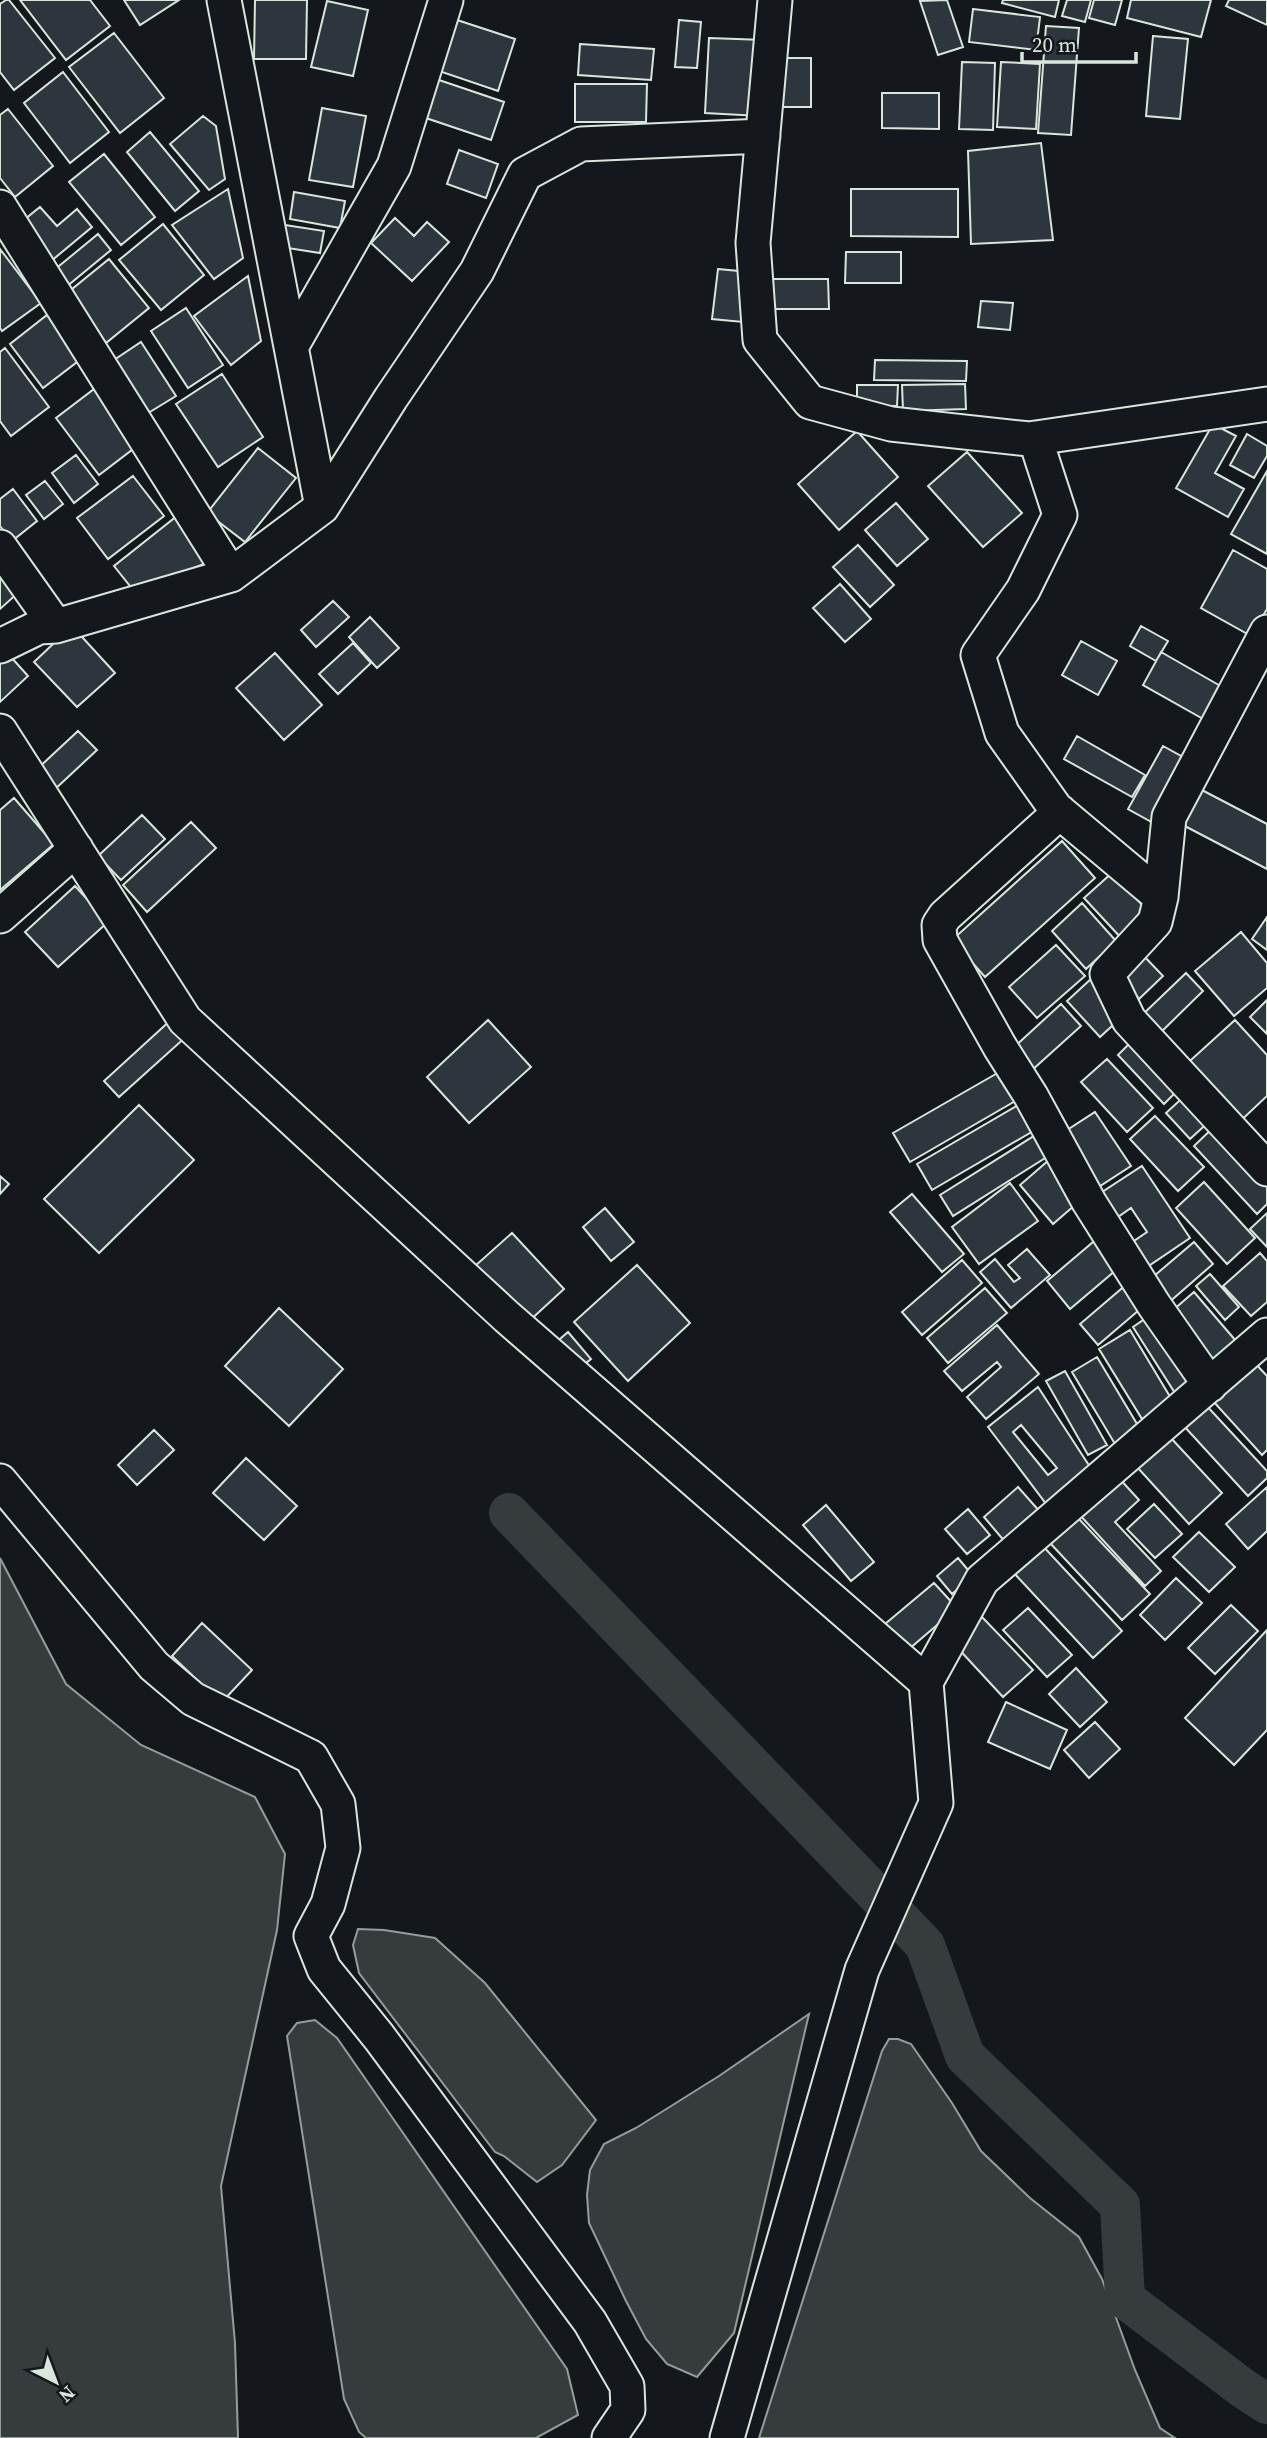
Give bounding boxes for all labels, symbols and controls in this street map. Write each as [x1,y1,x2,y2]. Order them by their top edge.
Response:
scale bar [1022,21,1136,65]
text: 20 m [1032,30,1077,59]
north arrow [21,2347,91,2417]
text: N [53,2380,81,2409]

